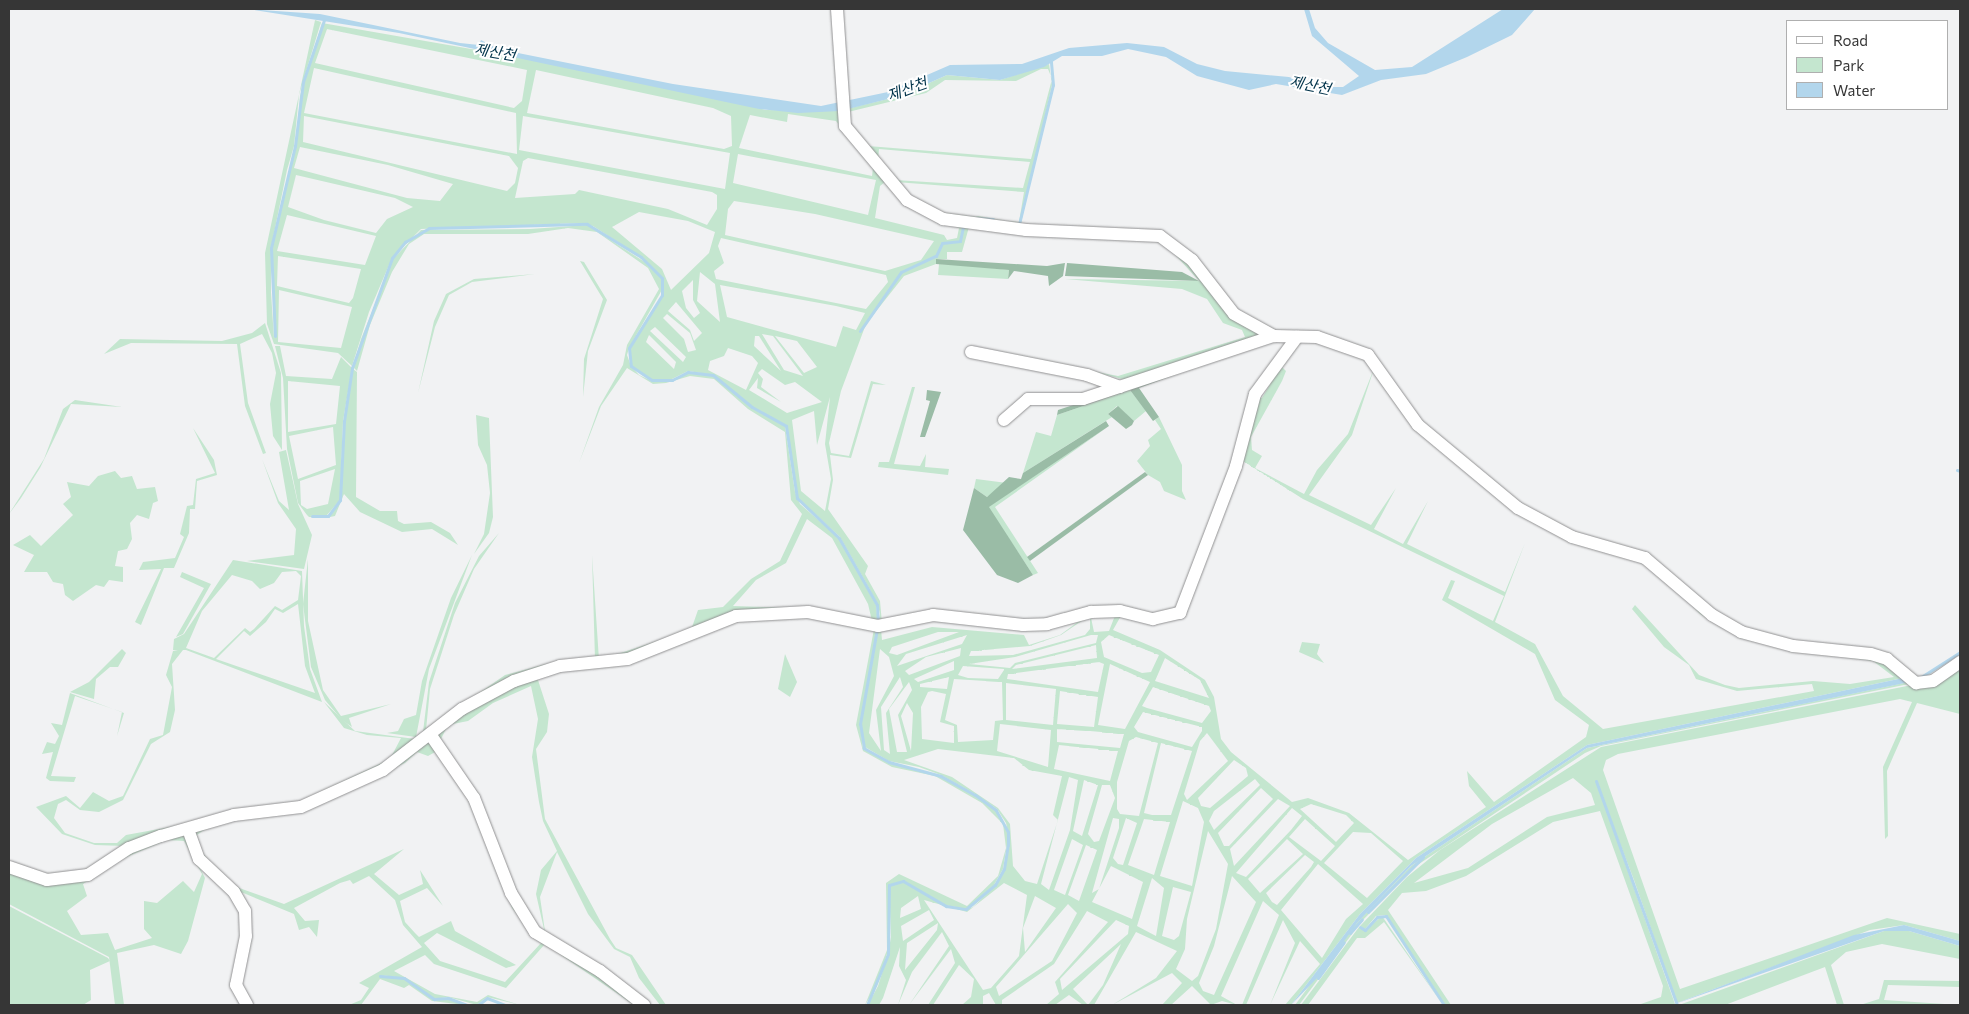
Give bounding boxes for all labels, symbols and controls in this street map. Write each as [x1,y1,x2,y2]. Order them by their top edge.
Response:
legend [1786,20,1949,110]
text: Road [1833,31,1868,49]
water label: 제산천 [473,40,517,64]
text: Park [1833,56,1864,74]
water label: 제산천 [1288,72,1332,98]
water label: 제산천 [884,73,930,105]
text: Water [1833,81,1875,99]

